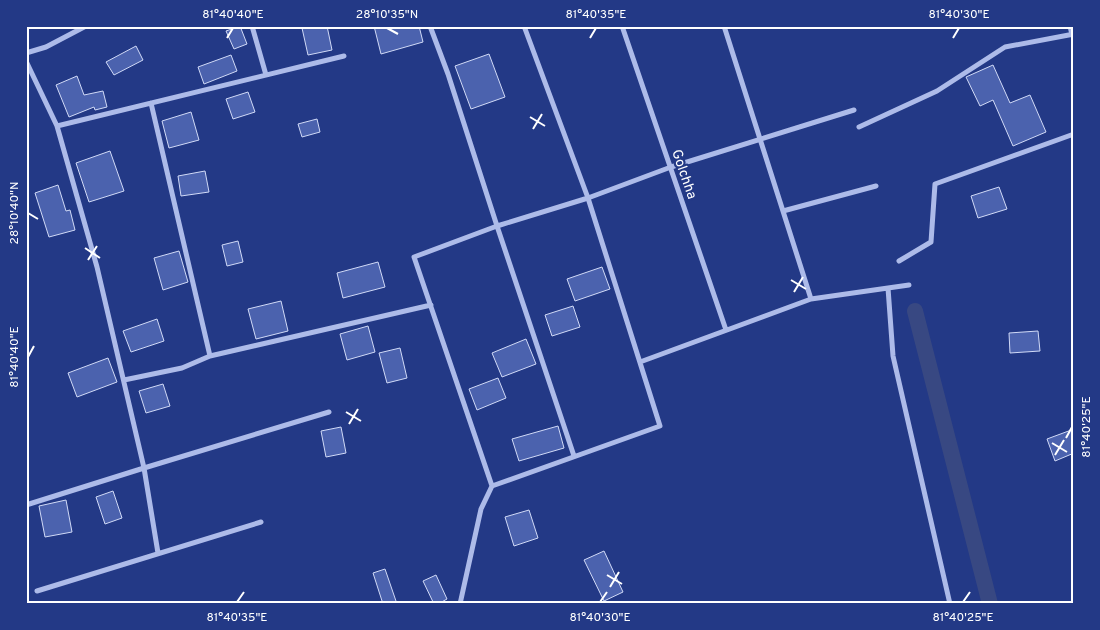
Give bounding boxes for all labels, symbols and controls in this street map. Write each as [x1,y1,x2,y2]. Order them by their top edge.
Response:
text: 81°40'40"E [202,7,264,23]
text: 28°10'35"N [356,7,418,23]
text: 81°40'35"E [565,7,627,23]
text: 81°40'30"E [928,7,990,23]
street label: Golchha [667,147,700,202]
text: 28°10'40"N [7,182,23,244]
text: 81°40'40"E [7,326,23,388]
text: 81°40'25"E [1079,396,1095,458]
text: 81°40'35"E [206,610,268,626]
text: 81°40'30"E [569,610,631,626]
text: 81°40'25"E [932,610,994,626]

